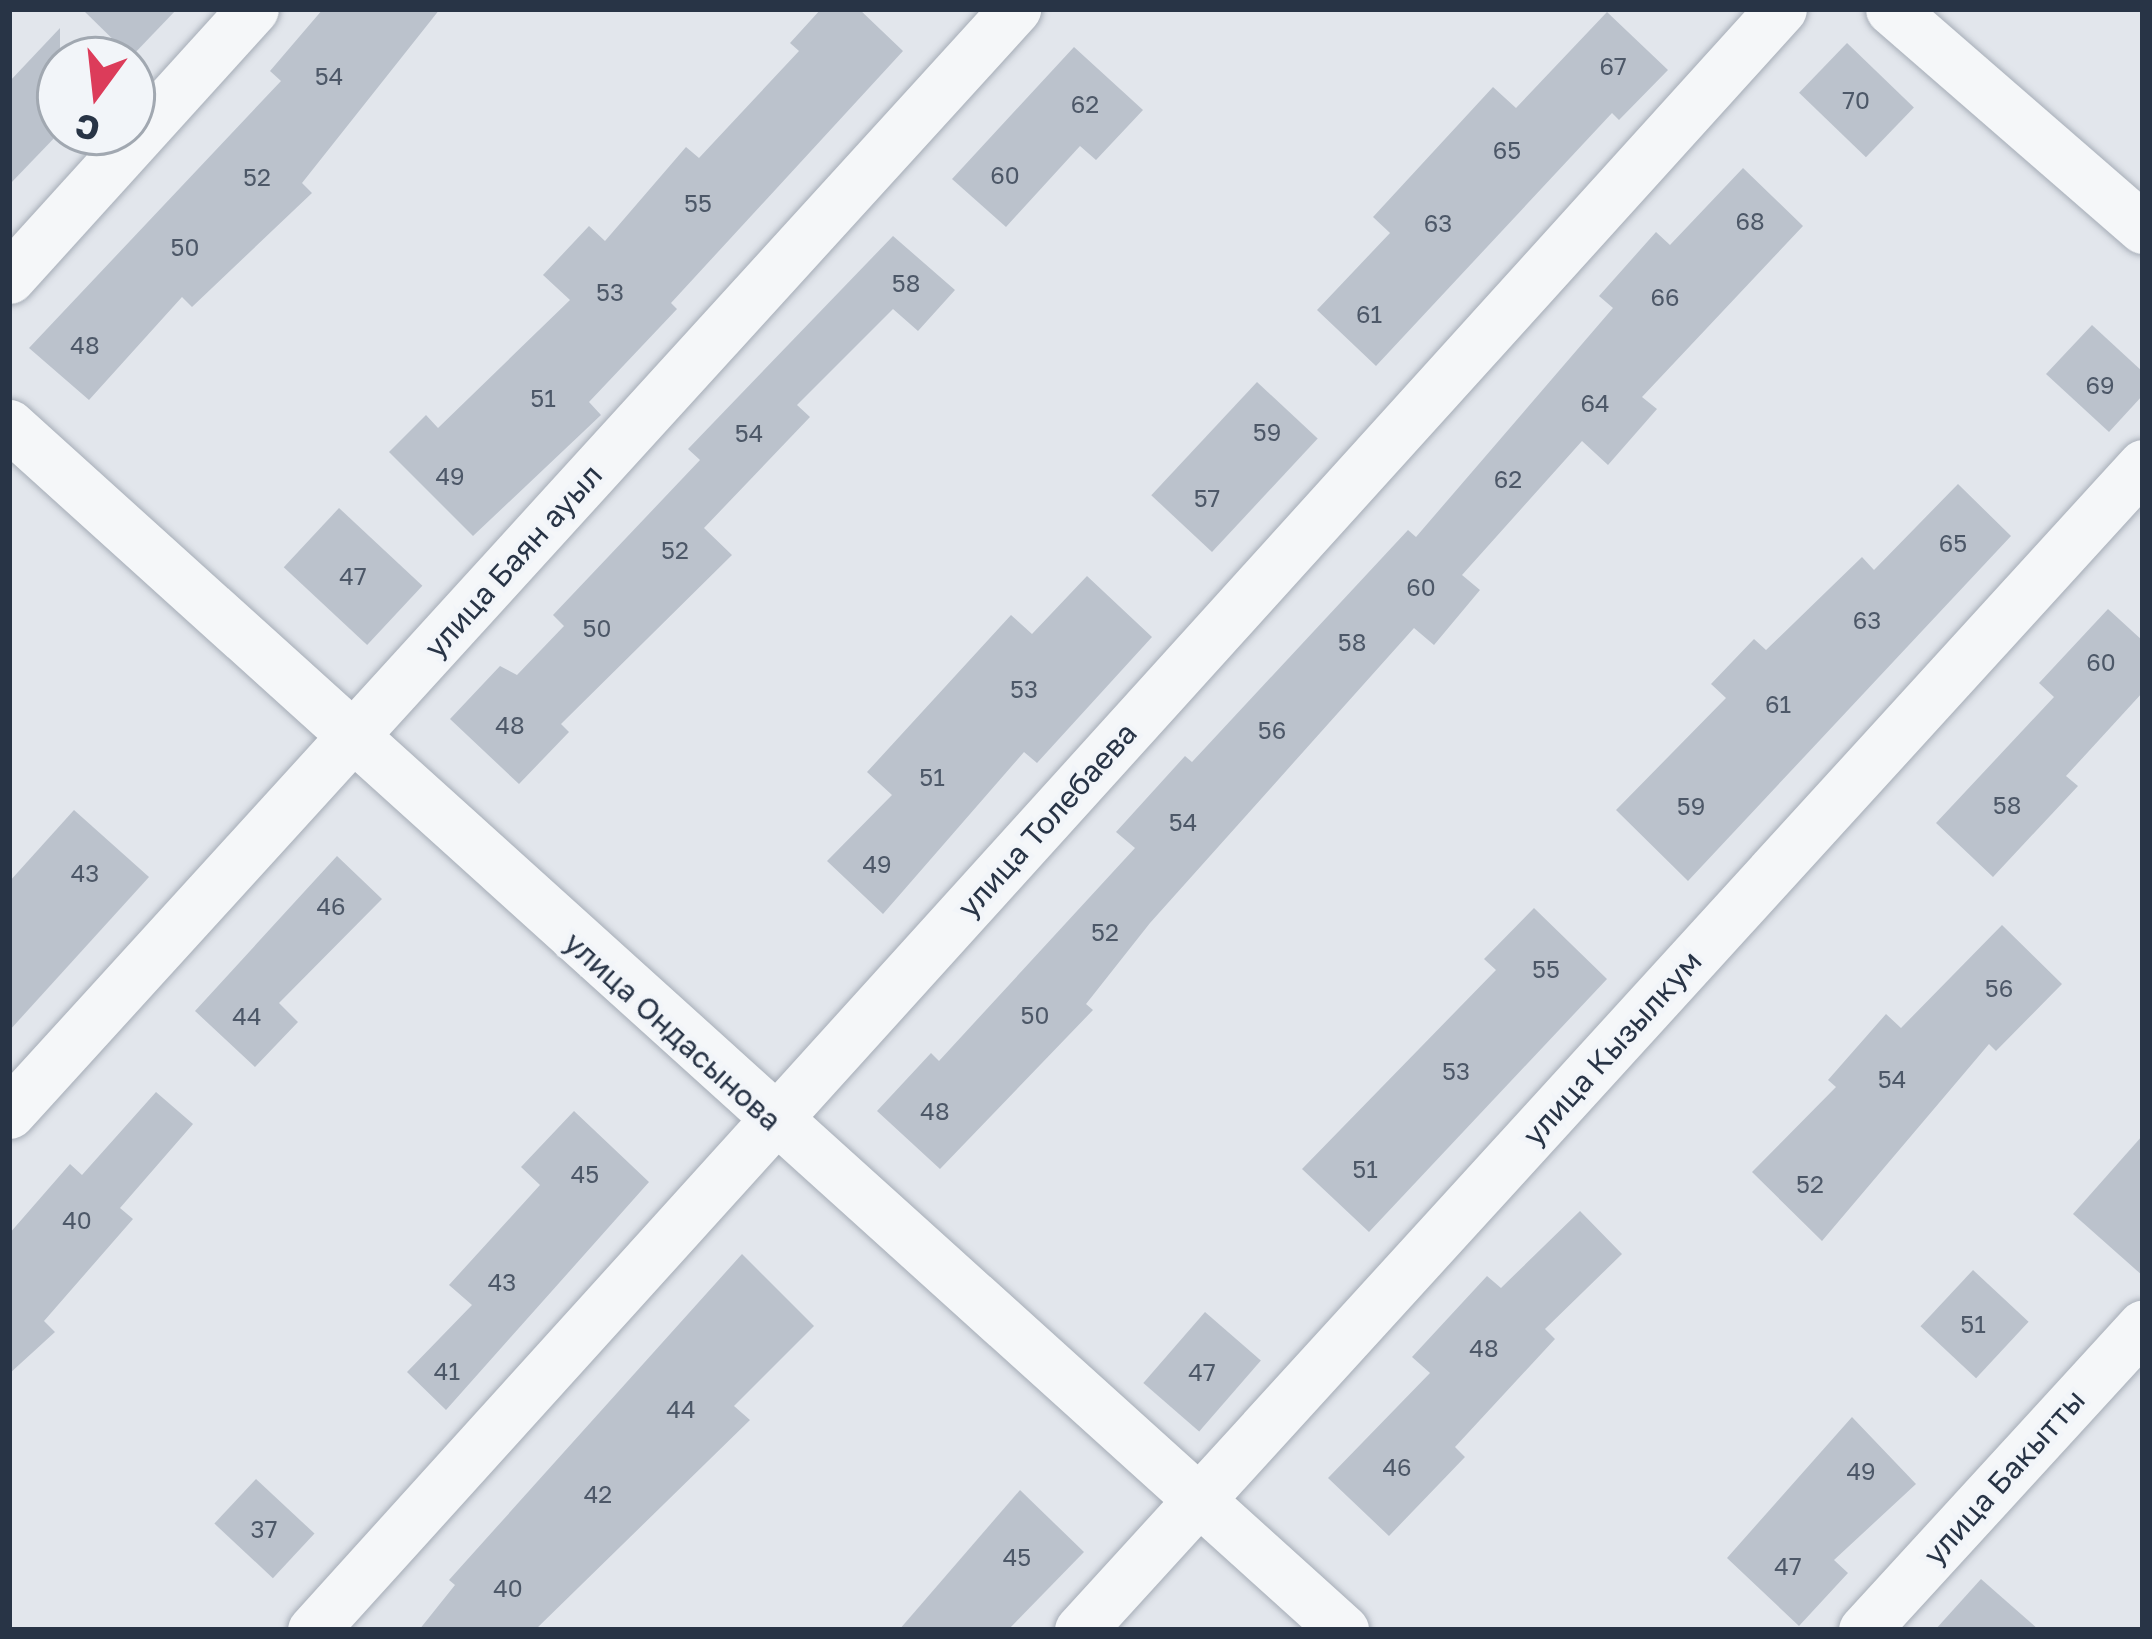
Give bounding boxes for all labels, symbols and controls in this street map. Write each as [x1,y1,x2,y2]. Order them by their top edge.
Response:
north arrow [36,36,156,156]
house number: 67 [1599,52,1627,80]
house number: 54 [315,62,343,90]
house number: 70 [1842,86,1870,114]
house number: 62 [1071,90,1099,118]
text: С [71,106,104,150]
house number: 65 [1493,136,1521,164]
house number: 60 [990,161,1020,189]
house number: 52 [243,163,271,191]
house number: 55 [684,189,712,217]
house number: 68 [1735,207,1765,235]
house number: 63 [1424,209,1452,237]
house number: 50 [171,233,199,261]
house number: 58 [892,269,920,297]
house number: 53 [596,278,624,306]
house number: 66 [1650,283,1680,311]
house number: 61 [1356,300,1382,328]
house number: 48 [70,331,100,359]
house number: 69 [2085,371,2115,399]
house number: 51 [530,384,556,412]
house number: 64 [1580,389,1610,417]
house number: 59 [1253,418,1281,446]
house number: 54 [735,419,763,447]
street label: улица Баян ауыл [417,457,609,665]
house number: 49 [435,462,465,490]
house number: 62 [1494,465,1522,493]
house number: 57 [1194,484,1220,512]
house number: 65 [1939,529,1967,557]
house number: 52 [661,536,689,564]
house number: 47 [339,562,367,590]
house number: 60 [1406,573,1436,601]
house number: 63 [1853,606,1881,634]
house number: 50 [583,614,611,642]
house number: 58 [1338,628,1366,656]
house number: 60 [2086,648,2116,676]
house number: 53 [1010,675,1038,703]
house number: 61 [1765,690,1791,718]
house number: 48 [495,711,525,739]
street label: улица Толебаева [950,715,1144,925]
house number: 56 [1258,716,1286,744]
house number: 51 [919,763,945,791]
house number: 58 [1993,791,2021,819]
house number: 59 [1677,792,1705,820]
house number: 54 [1169,808,1197,836]
house number: 49 [862,850,892,878]
house number: 43 [71,859,99,887]
house number: 46 [316,892,346,920]
house number: 52 [1091,918,1119,946]
street label: улица Ондасынова [557,924,789,1138]
street label: улица Кызылкум [1515,943,1709,1153]
house number: 55 [1532,955,1560,983]
house number: 56 [1985,974,2013,1002]
house number: 50 [1021,1001,1049,1029]
house number: 44 [232,1002,262,1030]
house number: 53 [1442,1057,1470,1085]
house number: 54 [1878,1065,1906,1093]
house number: 48 [920,1097,950,1125]
house number: 51 [1352,1155,1378,1183]
house number: 45 [571,1160,599,1188]
house number: 52 [1796,1170,1824,1198]
house number: 40 [62,1206,92,1234]
house number: 43 [488,1268,516,1296]
house number: 51 [1960,1310,1986,1338]
house number: 48 [1469,1334,1499,1362]
house number: 41 [434,1357,460,1385]
house number: 47 [1188,1358,1216,1386]
street label: улица Бакытты [1916,1382,2092,1572]
house number: 44 [666,1395,696,1423]
house number: 46 [1382,1453,1412,1481]
house number: 49 [1846,1457,1876,1485]
house number: 42 [584,1480,612,1508]
house number: 37 [251,1515,277,1543]
house number: 45 [1003,1543,1031,1571]
house number: 47 [1774,1552,1802,1580]
house number: 40 [493,1574,523,1602]

